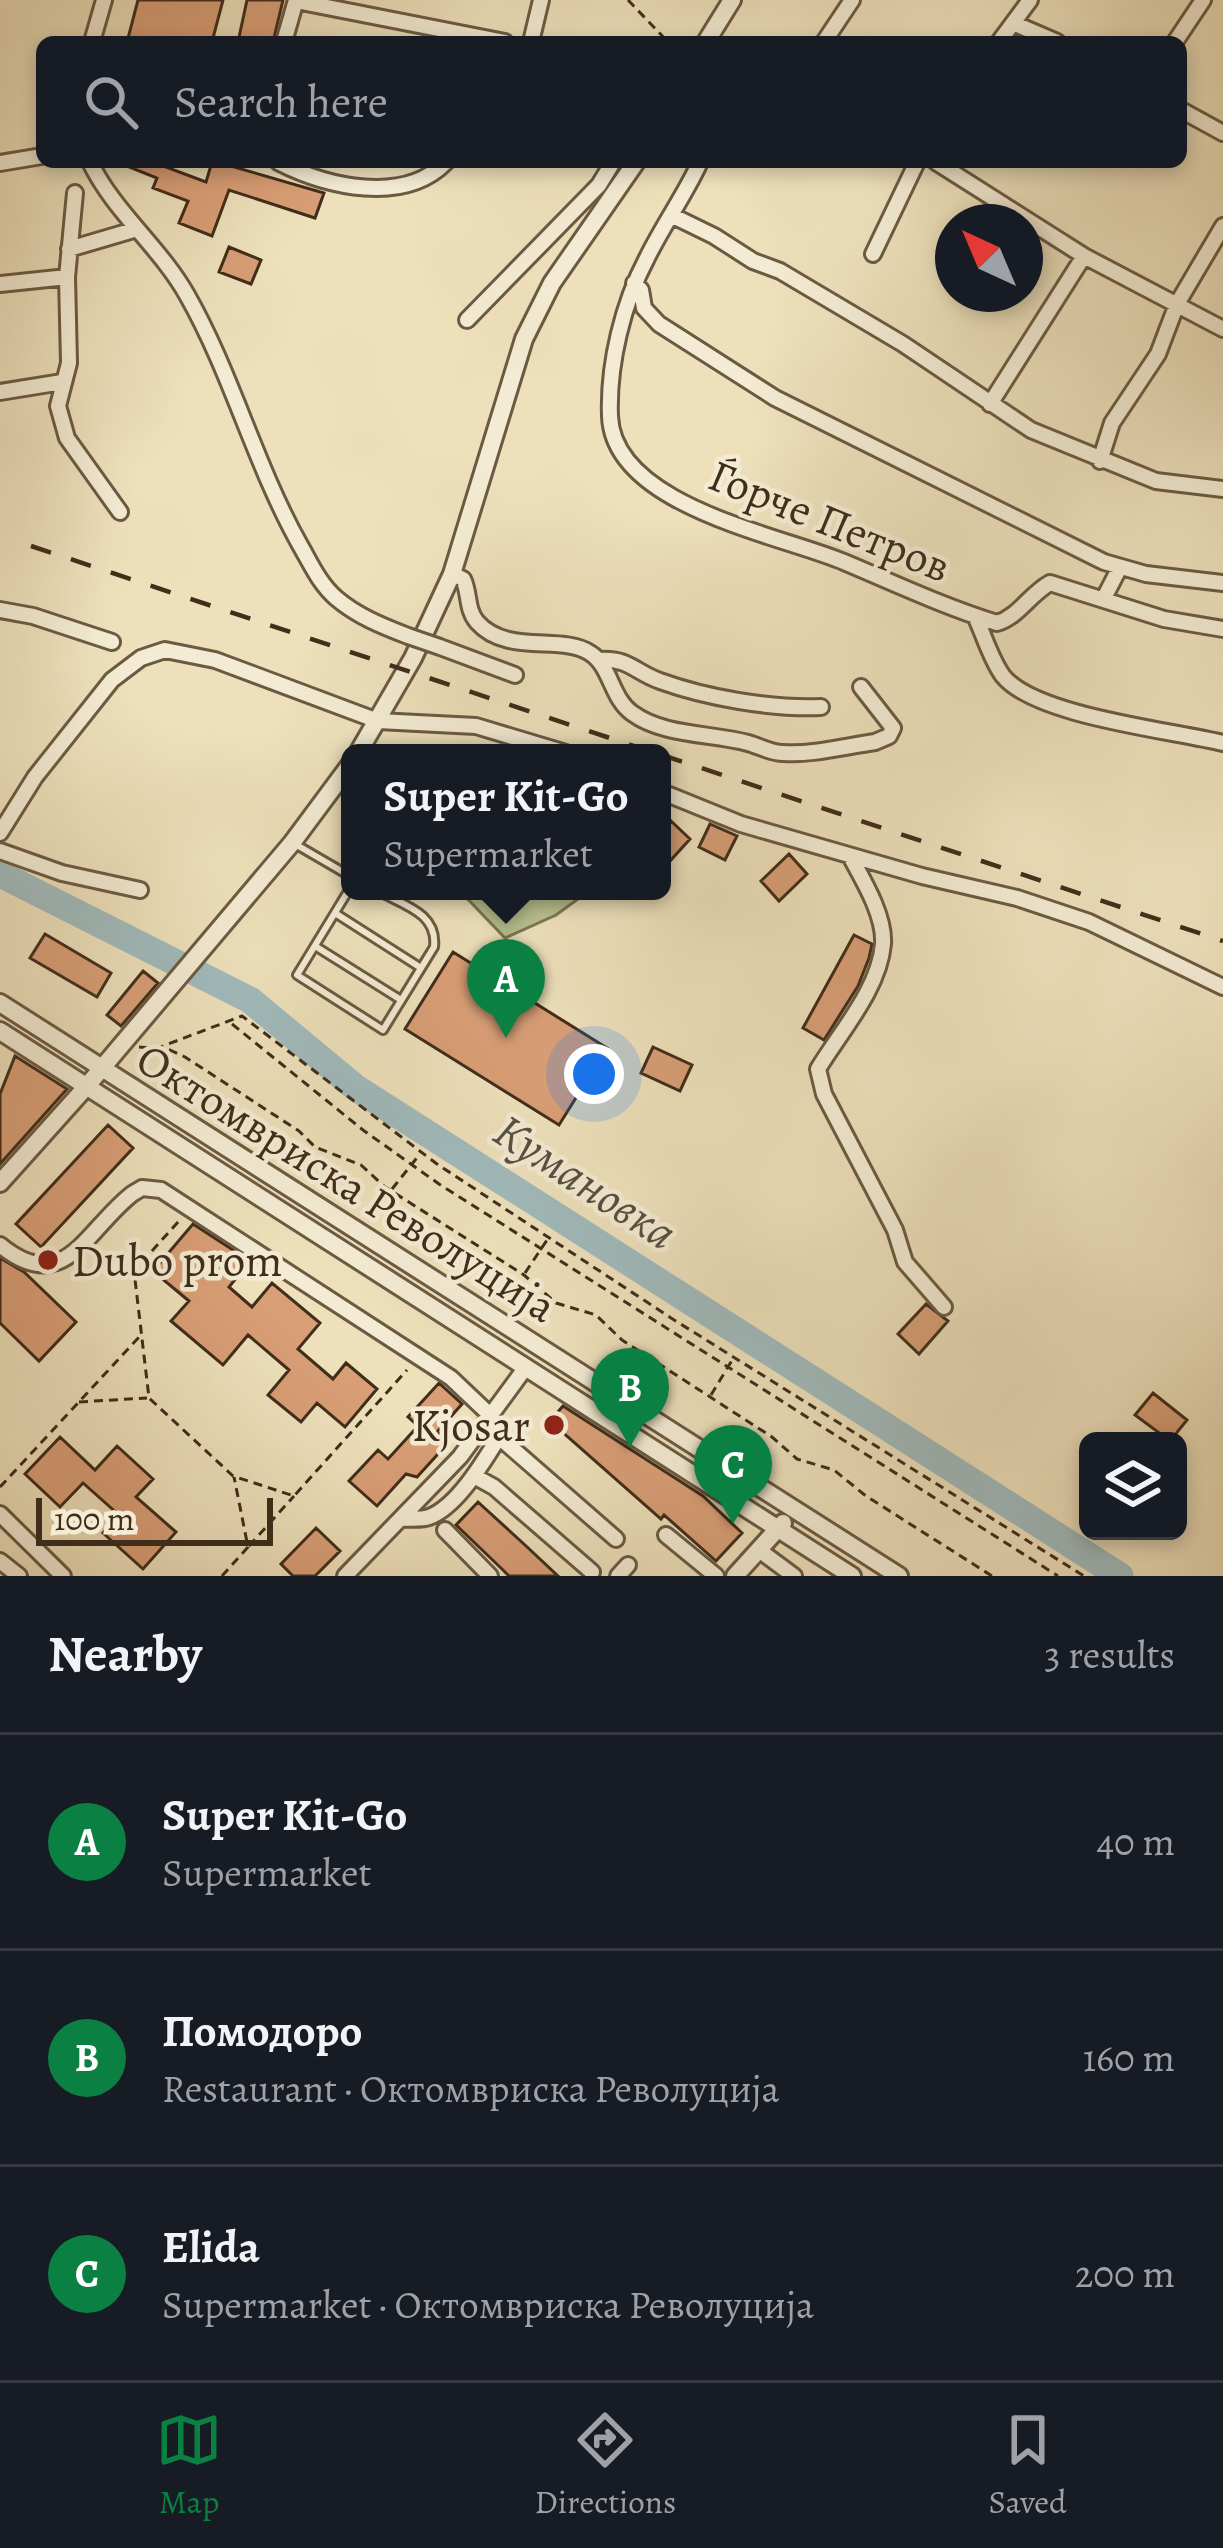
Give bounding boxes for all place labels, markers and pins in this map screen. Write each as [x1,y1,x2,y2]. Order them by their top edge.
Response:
pin: A [467,939,545,1038]
place label: Dubo prom [72,1230,283,1292]
marker: Dubo prom [35,1247,61,1273]
pin: B [591,1348,669,1447]
place label: Kjosar [412,1395,530,1457]
marker: Kjosar [541,1412,567,1438]
pin: C [694,1425,772,1524]

